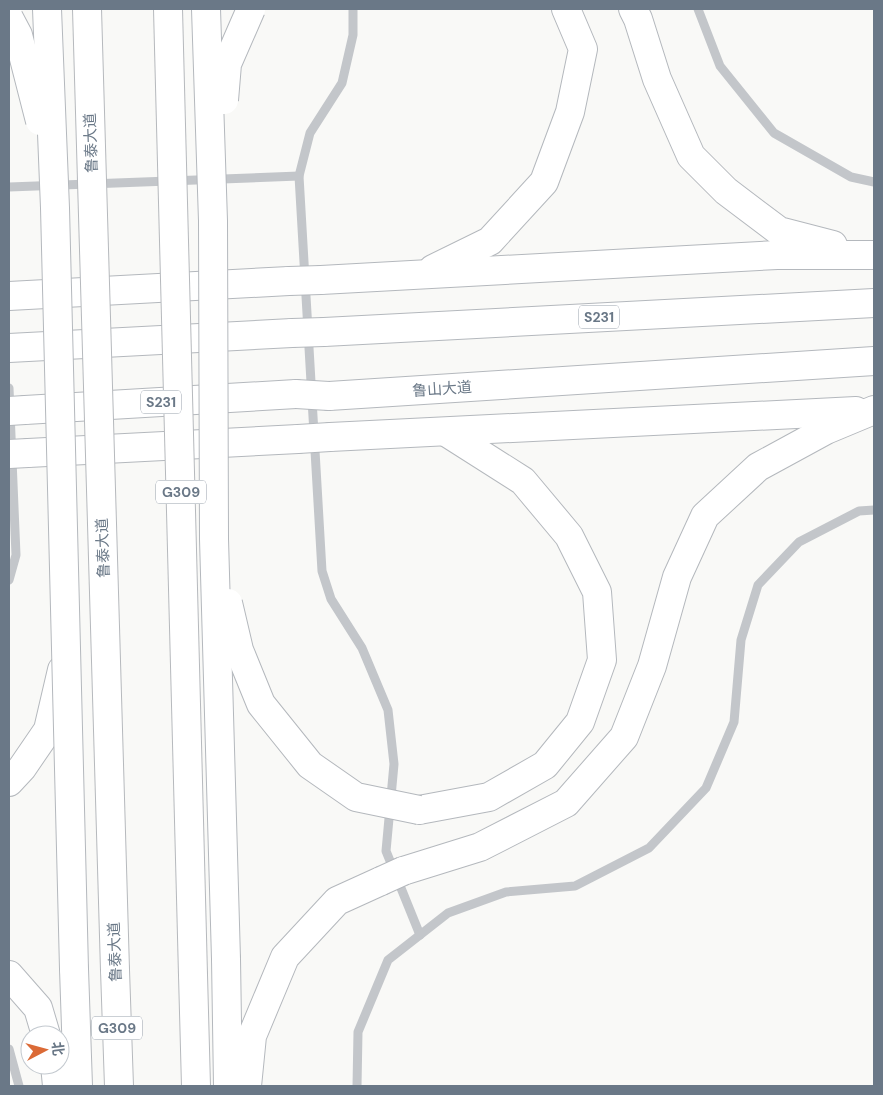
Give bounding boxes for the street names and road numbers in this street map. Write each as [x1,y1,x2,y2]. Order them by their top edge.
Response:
street label: 鲁泰大道 [80,113,102,173]
road number: S231 [579,306,619,328]
street label: 鲁山大道 [411,377,473,401]
road number: S231 [141,391,181,414]
road number: G309 [156,481,206,504]
street label: 鲁泰大道 [92,518,114,578]
street label: 鲁泰大道 [104,922,126,982]
road number: G309 [92,1016,142,1040]

